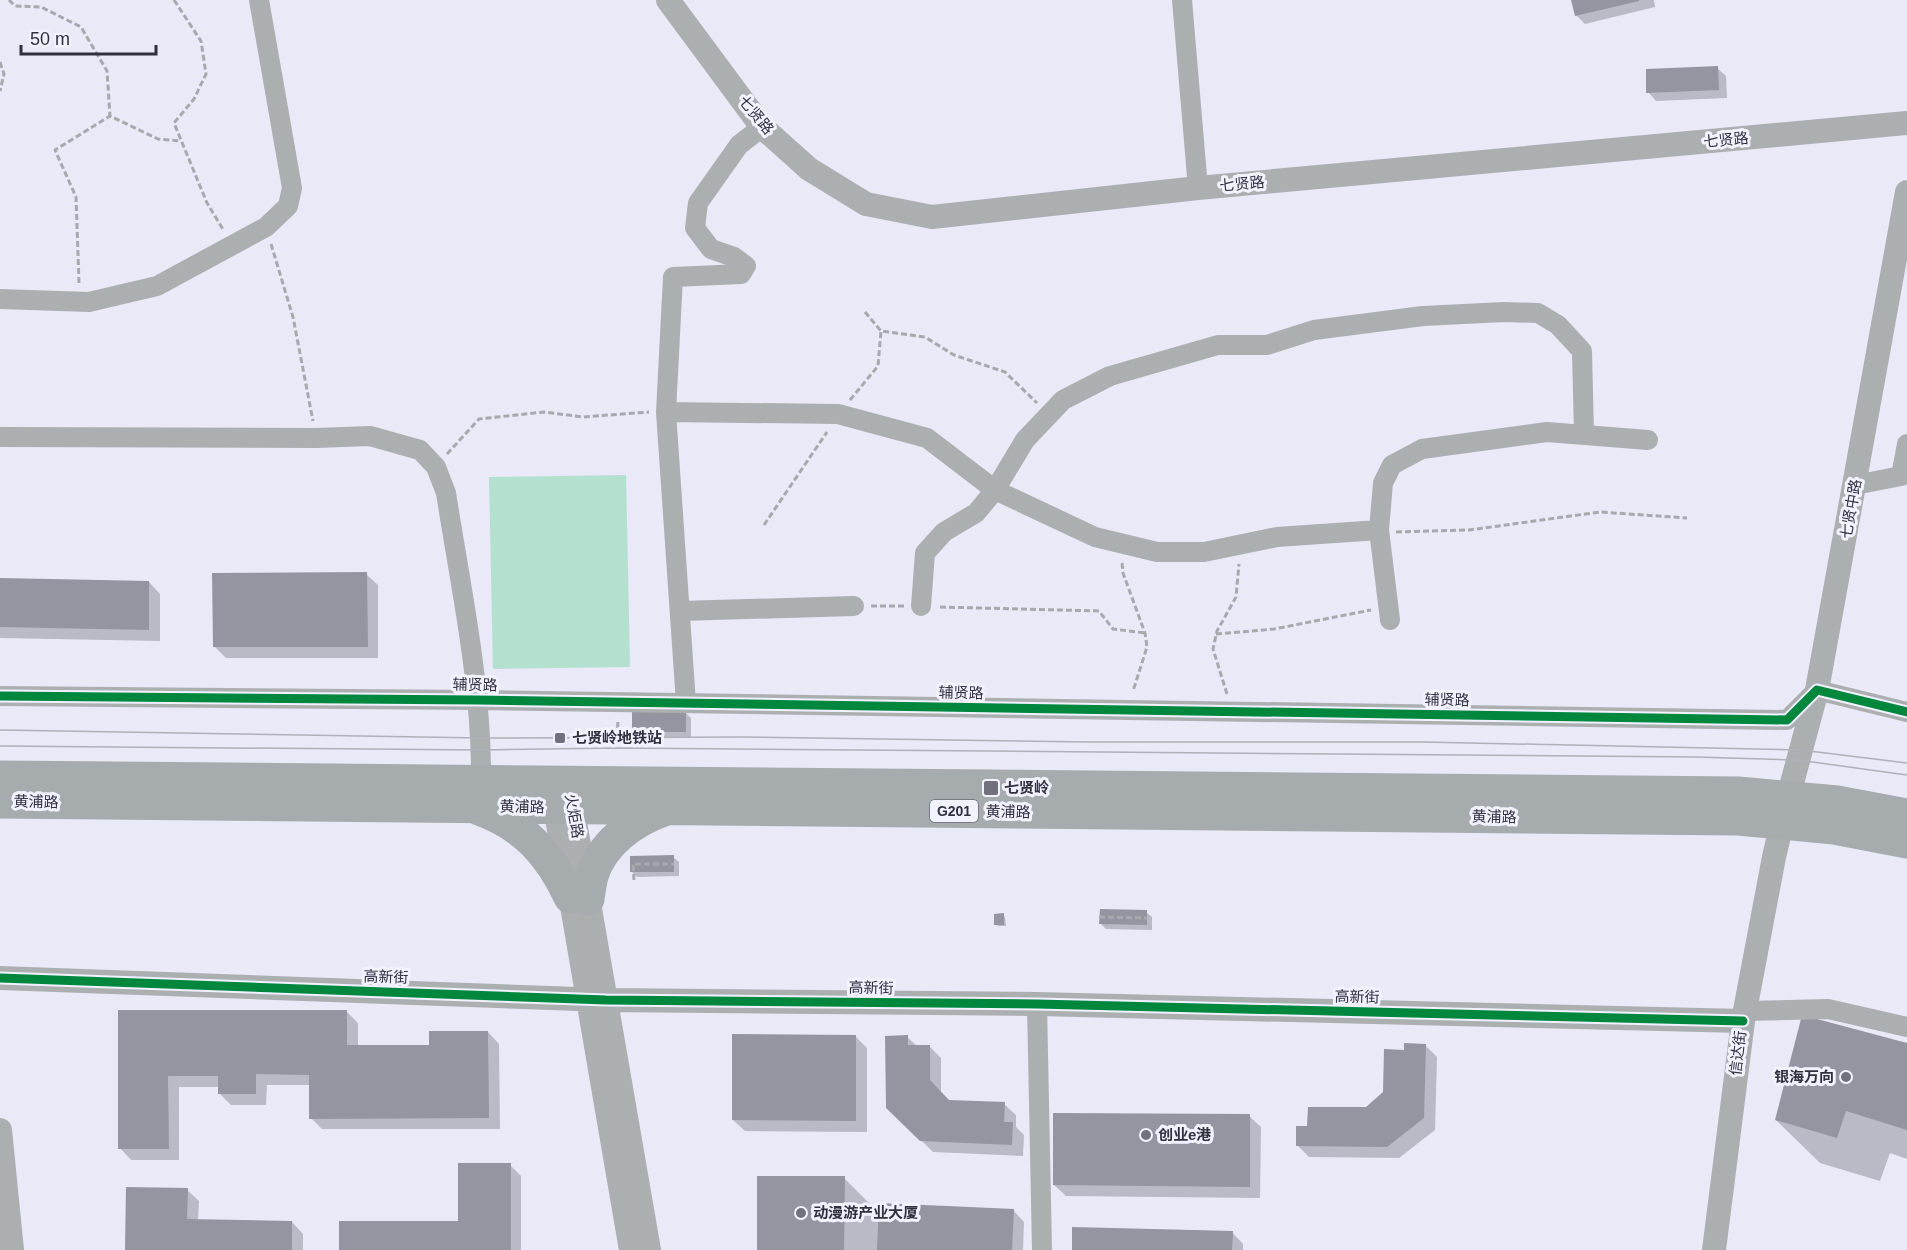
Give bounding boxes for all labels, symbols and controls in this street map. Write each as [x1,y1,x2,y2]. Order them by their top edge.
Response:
scale bar [21,18,156,56]
text: 50 m [30,29,70,49]
street label: 七贤路 [735,92,777,137]
street label: 七贤路 [1703,129,1749,150]
street label: 七贤路 [1219,173,1265,194]
street label: 七贤中路 [1837,478,1864,540]
street label: 辅贤路 [452,676,498,693]
street label: 辅贤路 [938,684,984,701]
street label: 辅贤路 [1424,691,1470,708]
place label: 七贤岭地铁站 [572,729,662,746]
marker: 七贤岭地铁站 [553,731,567,745]
marker: 七贤岭 [982,779,1000,797]
place label: 七贤岭 [1004,779,1049,796]
street label: 火炬路 [562,792,587,840]
street label: 黄浦路 [13,793,59,810]
street label: 黄浦路 [499,798,545,815]
road number: G201 [930,800,978,822]
street label: 黄浦路 [985,803,1031,820]
street label: 黄浦路 [1471,808,1517,825]
street label: 高新街 [363,967,409,986]
street label: 高新街 [848,979,894,996]
street label: 高新街 [1334,988,1380,1005]
street label: 信达街 [1726,1030,1749,1076]
place label: 银海万向 [1774,1068,1834,1085]
marker: 银海万向 [1839,1070,1853,1084]
place label: 创业e港 [1158,1126,1211,1143]
marker: 创业e港 [1139,1128,1153,1142]
place label: 动漫游产业大厦 [813,1204,918,1221]
marker: 动漫游产业大厦 [794,1206,808,1220]

